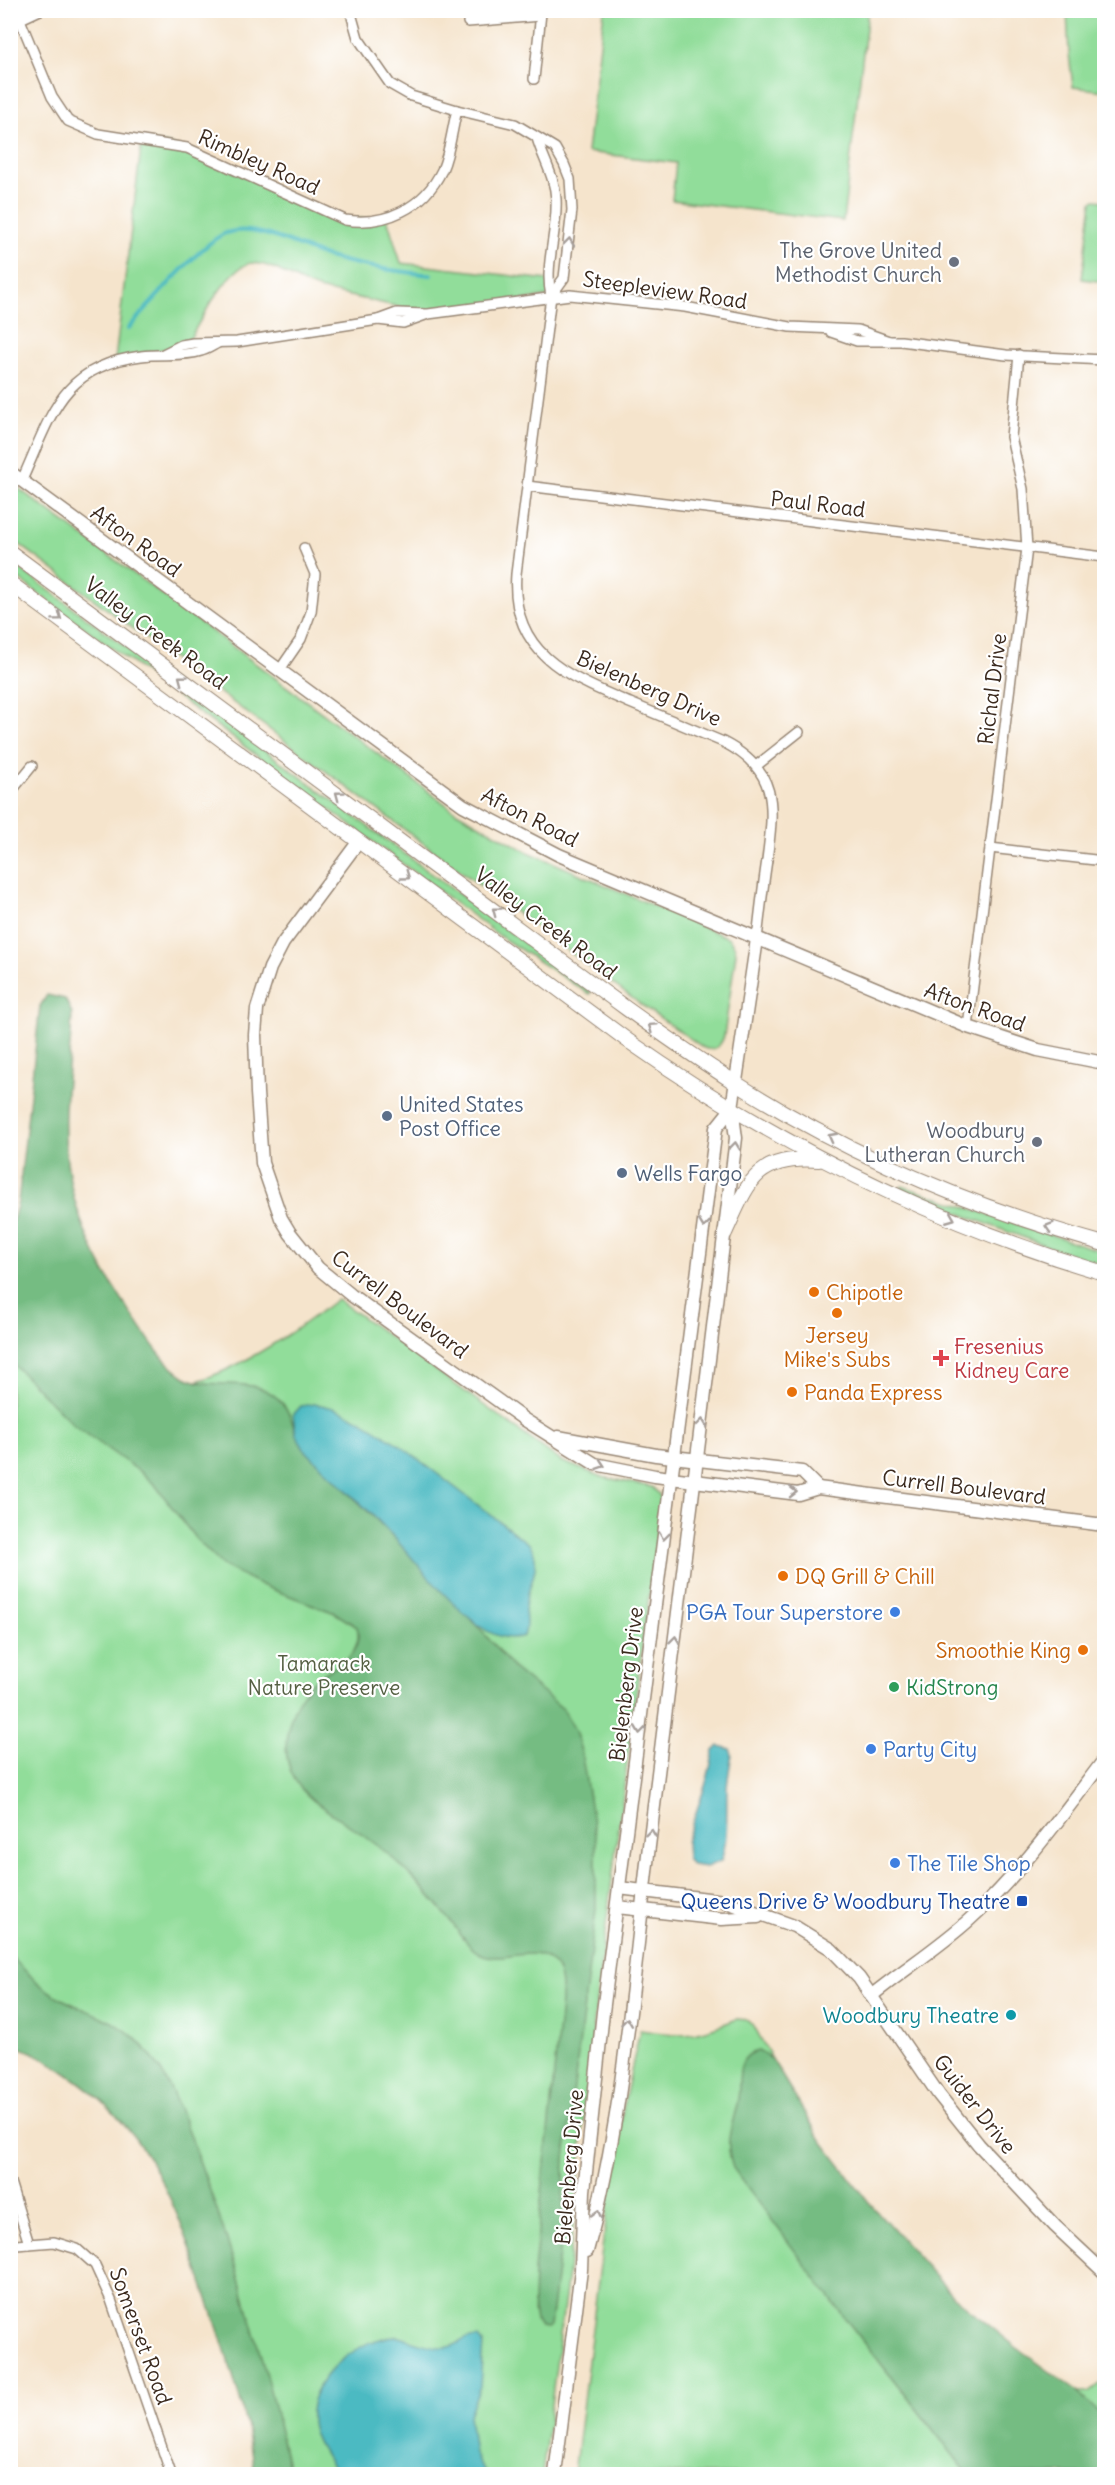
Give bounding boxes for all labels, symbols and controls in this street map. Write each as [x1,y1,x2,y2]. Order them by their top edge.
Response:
street label: Rimbley Road [194,123,324,201]
place label: The Grove United Methodist Church [775,237,942,288]
one-way arrow [562,238,574,247]
marker: The Grove United Methodist Church [947,255,961,269]
street label: Steepleview Road [581,265,749,315]
street label: Paul Road [769,485,867,523]
street label: Afton Road [85,499,187,583]
street label: Valley Creek Road [80,571,232,695]
one-way arrow [51,610,62,621]
street label: Richal Drive [972,632,1012,746]
street label: Bielenberg Drive [572,644,726,732]
one-way arrow [178,675,189,686]
street label: Afton Road [477,781,583,853]
one-way arrow [335,791,346,802]
street label: Valley Creek Road [470,861,622,985]
one-way arrow [399,869,410,880]
one-way arrow [491,908,502,919]
street label: Afton Road [921,976,1029,1038]
one-way arrow [648,1024,659,1035]
place label: United States Post Office [399,1091,524,1142]
marker: United States Post Office [380,1109,394,1123]
place label: Woodbury Lutheran Church [864,1117,1025,1168]
one-way arrow [827,1133,838,1144]
marker: Woodbury Lutheran Church [1030,1135,1044,1149]
one-way arrow [728,1142,741,1151]
place label: Wells Fargo [634,1160,742,1187]
marker: Wells Fargo [615,1166,629,1180]
one-way arrow [944,1211,955,1223]
one-way arrow [698,1219,711,1228]
one-way arrow [1044,1222,1055,1234]
street label: Currell Boulevard [326,1244,474,1364]
place label: Chipotle [826,1279,903,1306]
marker: Chipotle [807,1285,821,1299]
marker: Jersey Mike's Subs [830,1306,844,1320]
place label: Jersey Mike's Subs [783,1322,891,1373]
place label: Fresenius Kidney Care [954,1333,1069,1384]
marker: Fresenius Kidney Care [932,1349,950,1367]
place label: Panda Express [804,1379,942,1406]
marker: Panda Express [785,1385,799,1399]
one-way arrow [696,1419,708,1428]
one-way arrow [595,1457,606,1470]
street label: Currell Boulevard [881,1464,1047,1510]
one-way arrow [789,1486,798,1498]
one-way arrow [659,1532,671,1541]
place label: DQ Grill & Chill [795,1563,935,1590]
marker: DQ Grill & Chill [776,1569,790,1583]
place label: PGA Tour Superstore [686,1599,883,1626]
street label: Bielenberg Drive [603,1605,649,1763]
marker: PGA Tour Superstore [888,1605,902,1619]
one-way arrow [669,1635,681,1644]
place label: Smoothie King [936,1637,1071,1664]
marker: Smoothie King [1076,1643,1090,1657]
park label: Tamarack Nature Preserve [248,1650,400,1701]
place label: KidStrong [906,1674,998,1701]
marker: KidStrong [887,1680,901,1694]
one-way arrow [634,1725,646,1734]
place label: Party City [883,1736,977,1763]
marker: Party City [864,1742,878,1756]
one-way arrow [644,1829,656,1838]
place label: The Tile Shop [907,1850,1031,1877]
marker: The Tile Shop [888,1856,902,1870]
place label: Queens Drive & Woodbury Theatre [681,1888,1010,1915]
marker: Queens Drive & Woodbury Theatre [1015,1894,1029,1908]
place label: Woodbury Theatre [823,2002,999,2029]
marker: Woodbury Theatre [1004,2008,1018,2022]
one-way arrow [621,2017,633,2026]
street label: Guider Drive [928,2049,1022,2159]
street label: Bielenberg Drive [549,2088,589,2246]
one-way arrow [590,2209,602,2220]
street label: Somerset Road [104,2264,178,2408]

